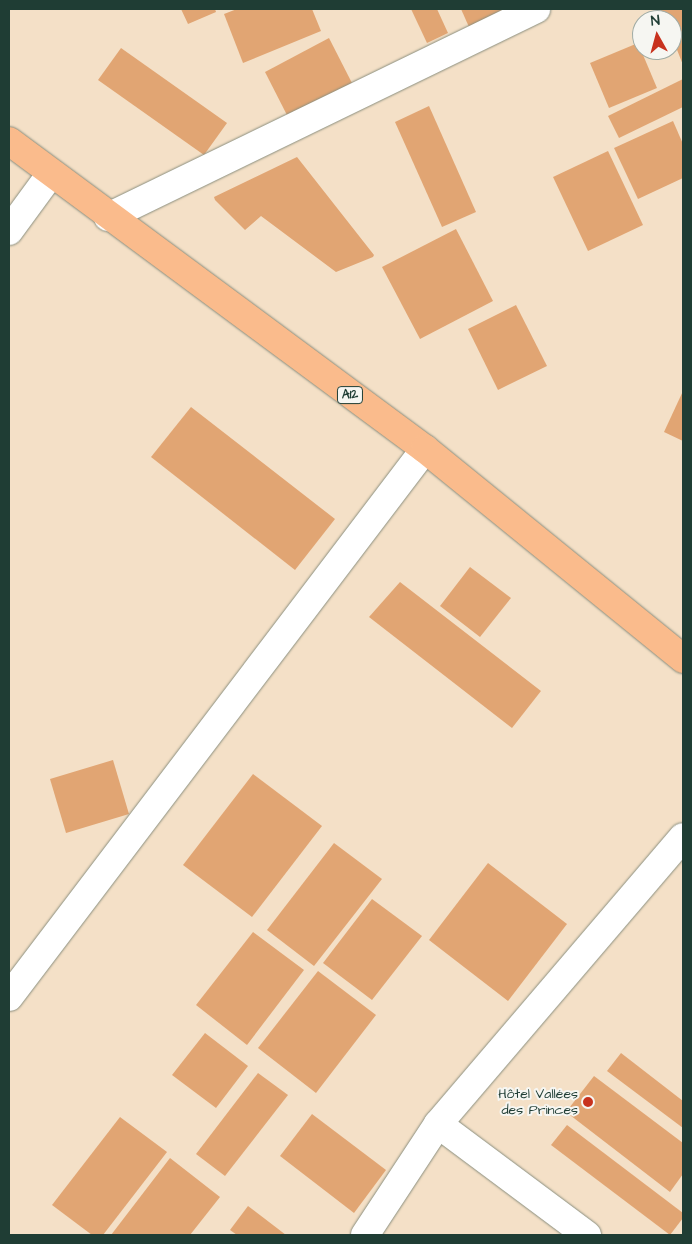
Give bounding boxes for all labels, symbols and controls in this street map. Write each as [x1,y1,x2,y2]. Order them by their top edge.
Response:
north arrow [632,10,682,60]
text: N [650,11,661,32]
road number: A12 [336,386,364,404]
place label: Hôtel Vallées des Princes [498,1086,578,1118]
marker: Hôtel Vallées des Princes [582,1096,594,1108]

